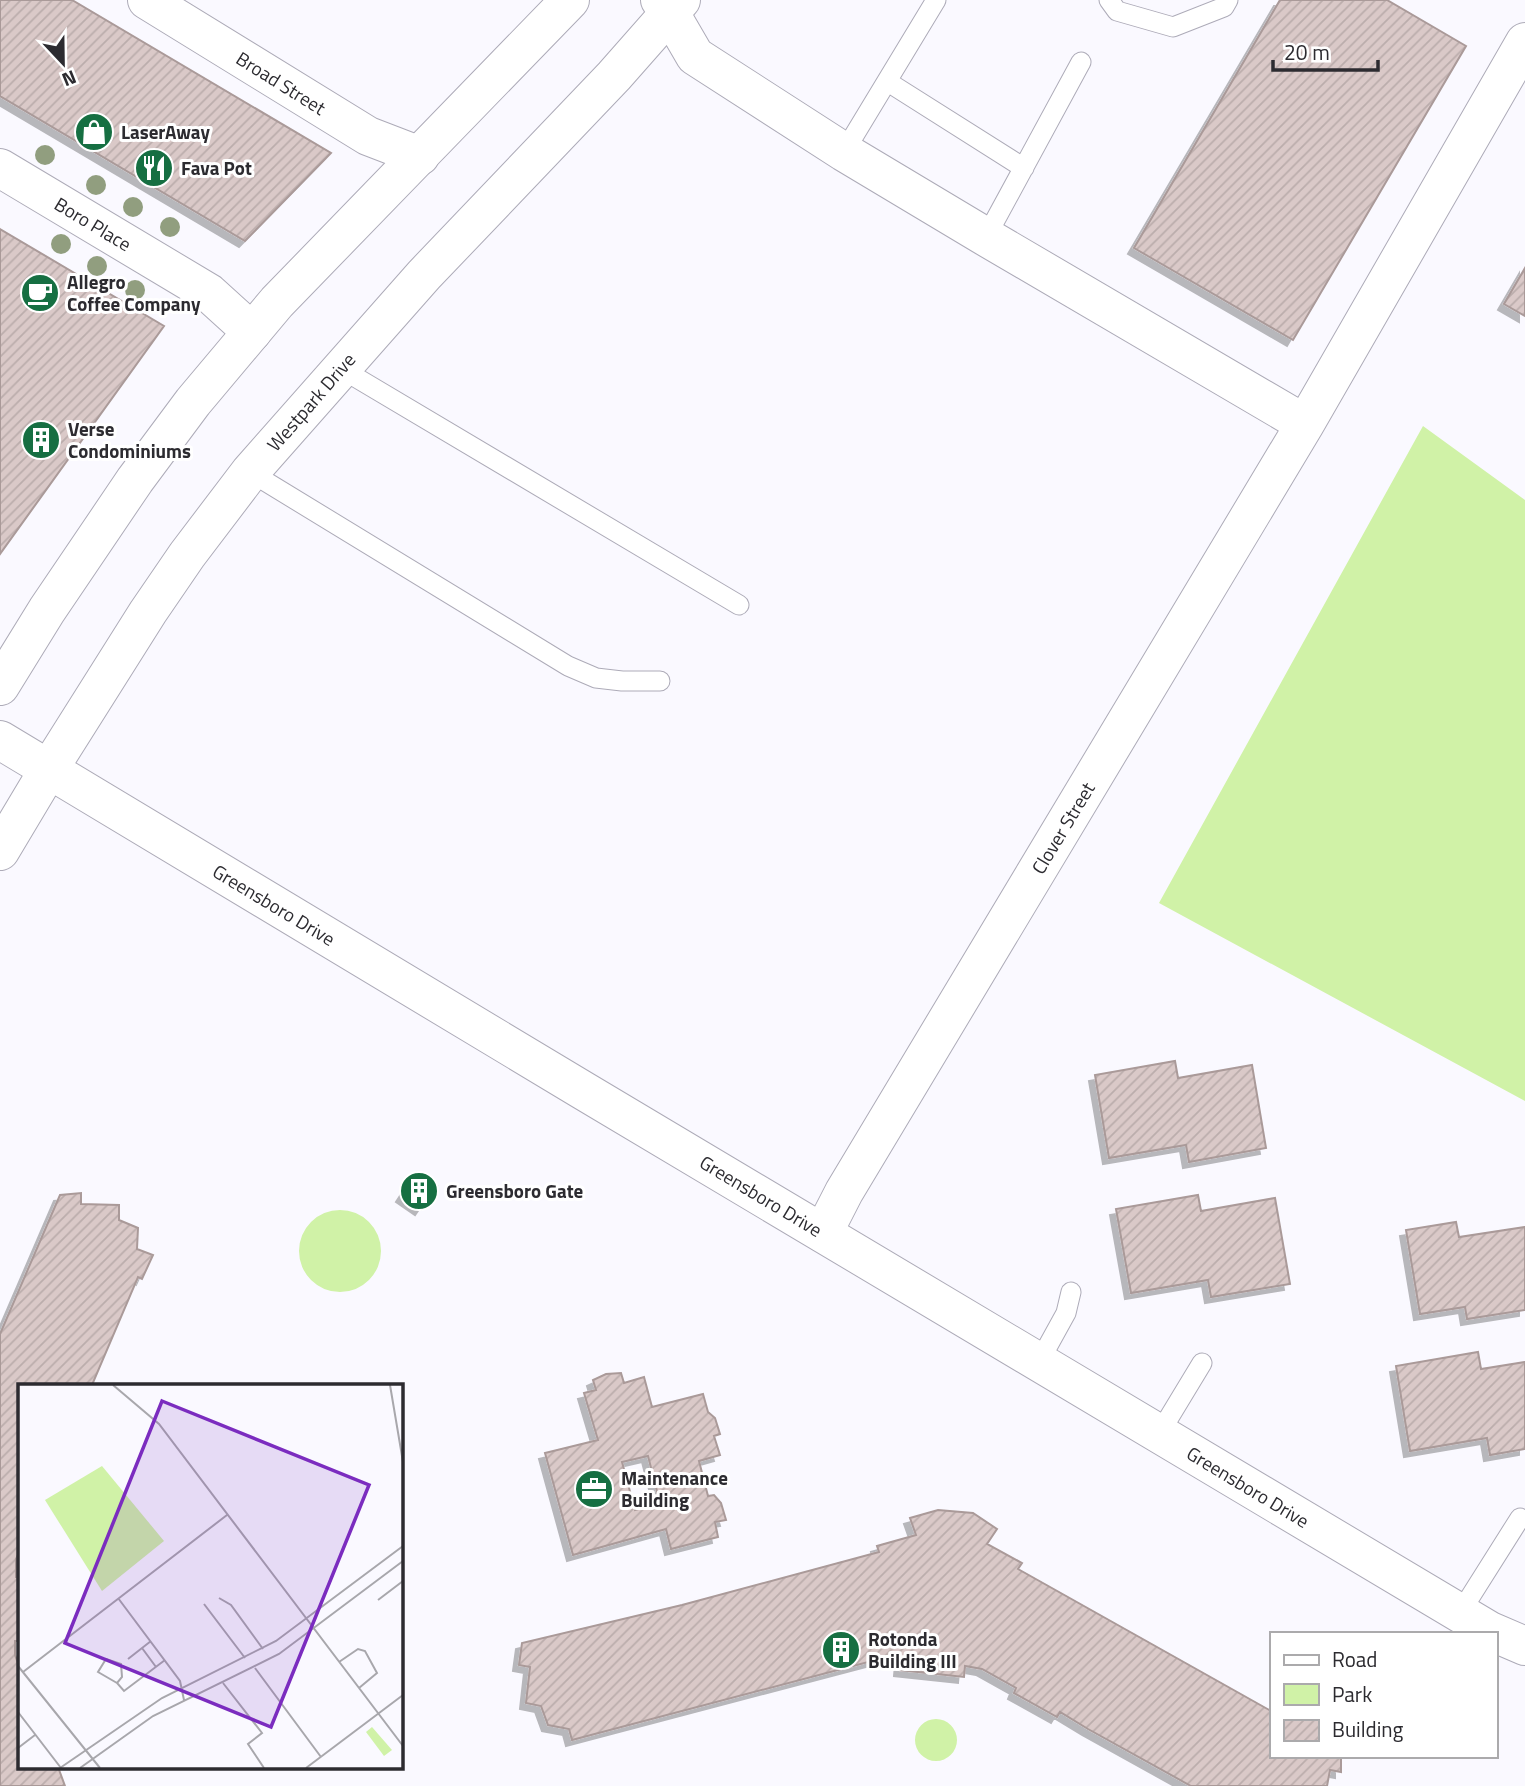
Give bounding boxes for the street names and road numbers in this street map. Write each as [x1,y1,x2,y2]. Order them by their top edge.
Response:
street label: Broad Street [231,44,332,122]
street label: Boro Place [49,189,137,258]
street label: Westpark Drive [259,346,362,457]
street label: Clover Street [1024,776,1102,879]
street label: Greensboro Drive [207,856,341,953]
street label: Greensboro Drive [694,1147,828,1244]
street label: Greensboro Drive [1181,1438,1315,1535]

